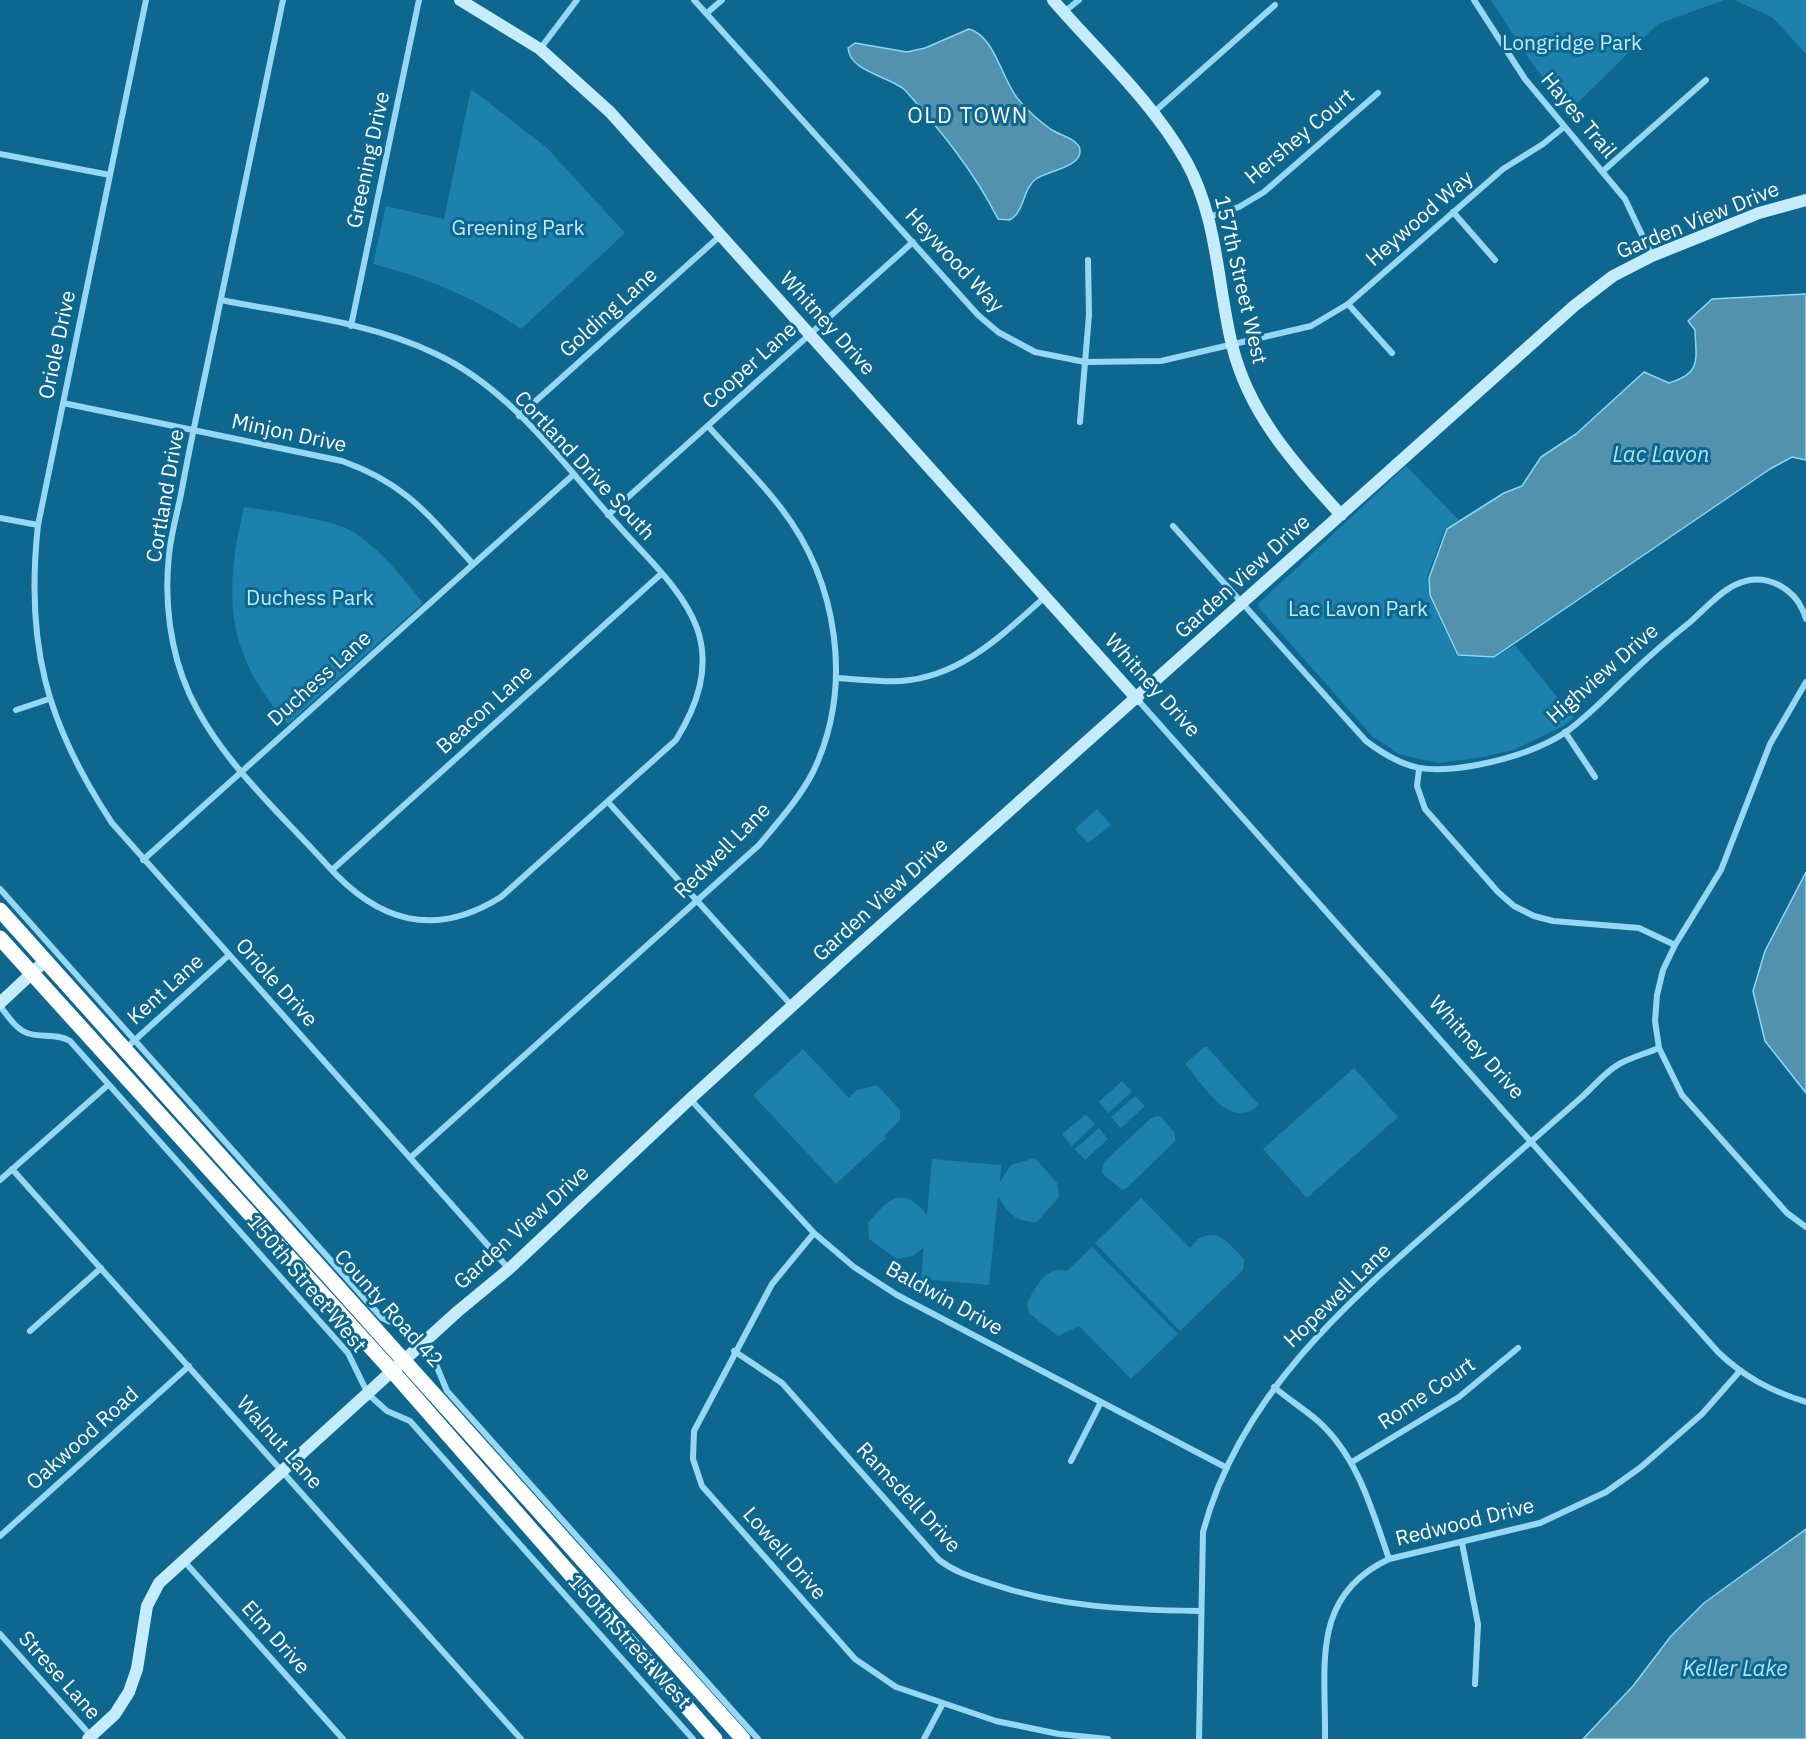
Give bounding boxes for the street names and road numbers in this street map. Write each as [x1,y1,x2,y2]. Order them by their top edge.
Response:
street label: Hayes Trail [1535,68,1621,164]
street label: Hershey Court [1240,84,1360,190]
street label: Greening Drive [342,89,396,231]
street label: Heywood Way [1361,166,1479,272]
street label: Garden View Drive [1613,177,1783,265]
street label: 157th Street West [1208,193,1272,367]
street label: Heywood Way [899,204,1009,318]
street label: Golding Lane [555,263,663,363]
street label: Whitney Drive [774,267,880,381]
street label: Oriole Drive [34,288,82,402]
street label: Cooper Lane [698,317,802,415]
street label: Cortland Drive South [508,386,660,546]
street label: Minjon Drive [229,410,349,458]
street label: Cortland Drive [142,427,190,565]
street label: Garden View Drive [1170,510,1316,644]
street label: Highview Drive [1542,619,1664,729]
street label: Duchess Lane [263,626,377,732]
street label: Whitney Drive [1099,629,1205,743]
street label: Beacon Lane [432,660,538,760]
street label: Redwell Lane [670,798,776,904]
street label: Garden View Drive [808,833,954,967]
street label: Oriole Drive [230,934,322,1032]
street label: Kent Lane [123,949,209,1031]
street label: Whitney Drive [1423,991,1529,1105]
street label: Garden View Drive [449,1161,595,1295]
street label: 150th Street West [241,1210,371,1358]
street label: Hopewell Lane [1279,1239,1397,1353]
street label: County Road 42 [328,1245,448,1373]
street label: Baldwin Drive [881,1257,1007,1341]
street label: Rome Court [1374,1352,1480,1436]
street label: Oakwood Road [22,1382,144,1496]
street label: Walnut Lane [231,1391,327,1495]
street label: Ramsdell Drive [850,1438,966,1558]
street label: Redwood Drive [1393,1494,1537,1552]
street label: Lowell Drive [737,1503,831,1605]
street label: 150th Street West [562,1570,696,1714]
street label: Elm Drive [236,1596,314,1680]
street label: Strese Lane [13,1626,105,1726]

